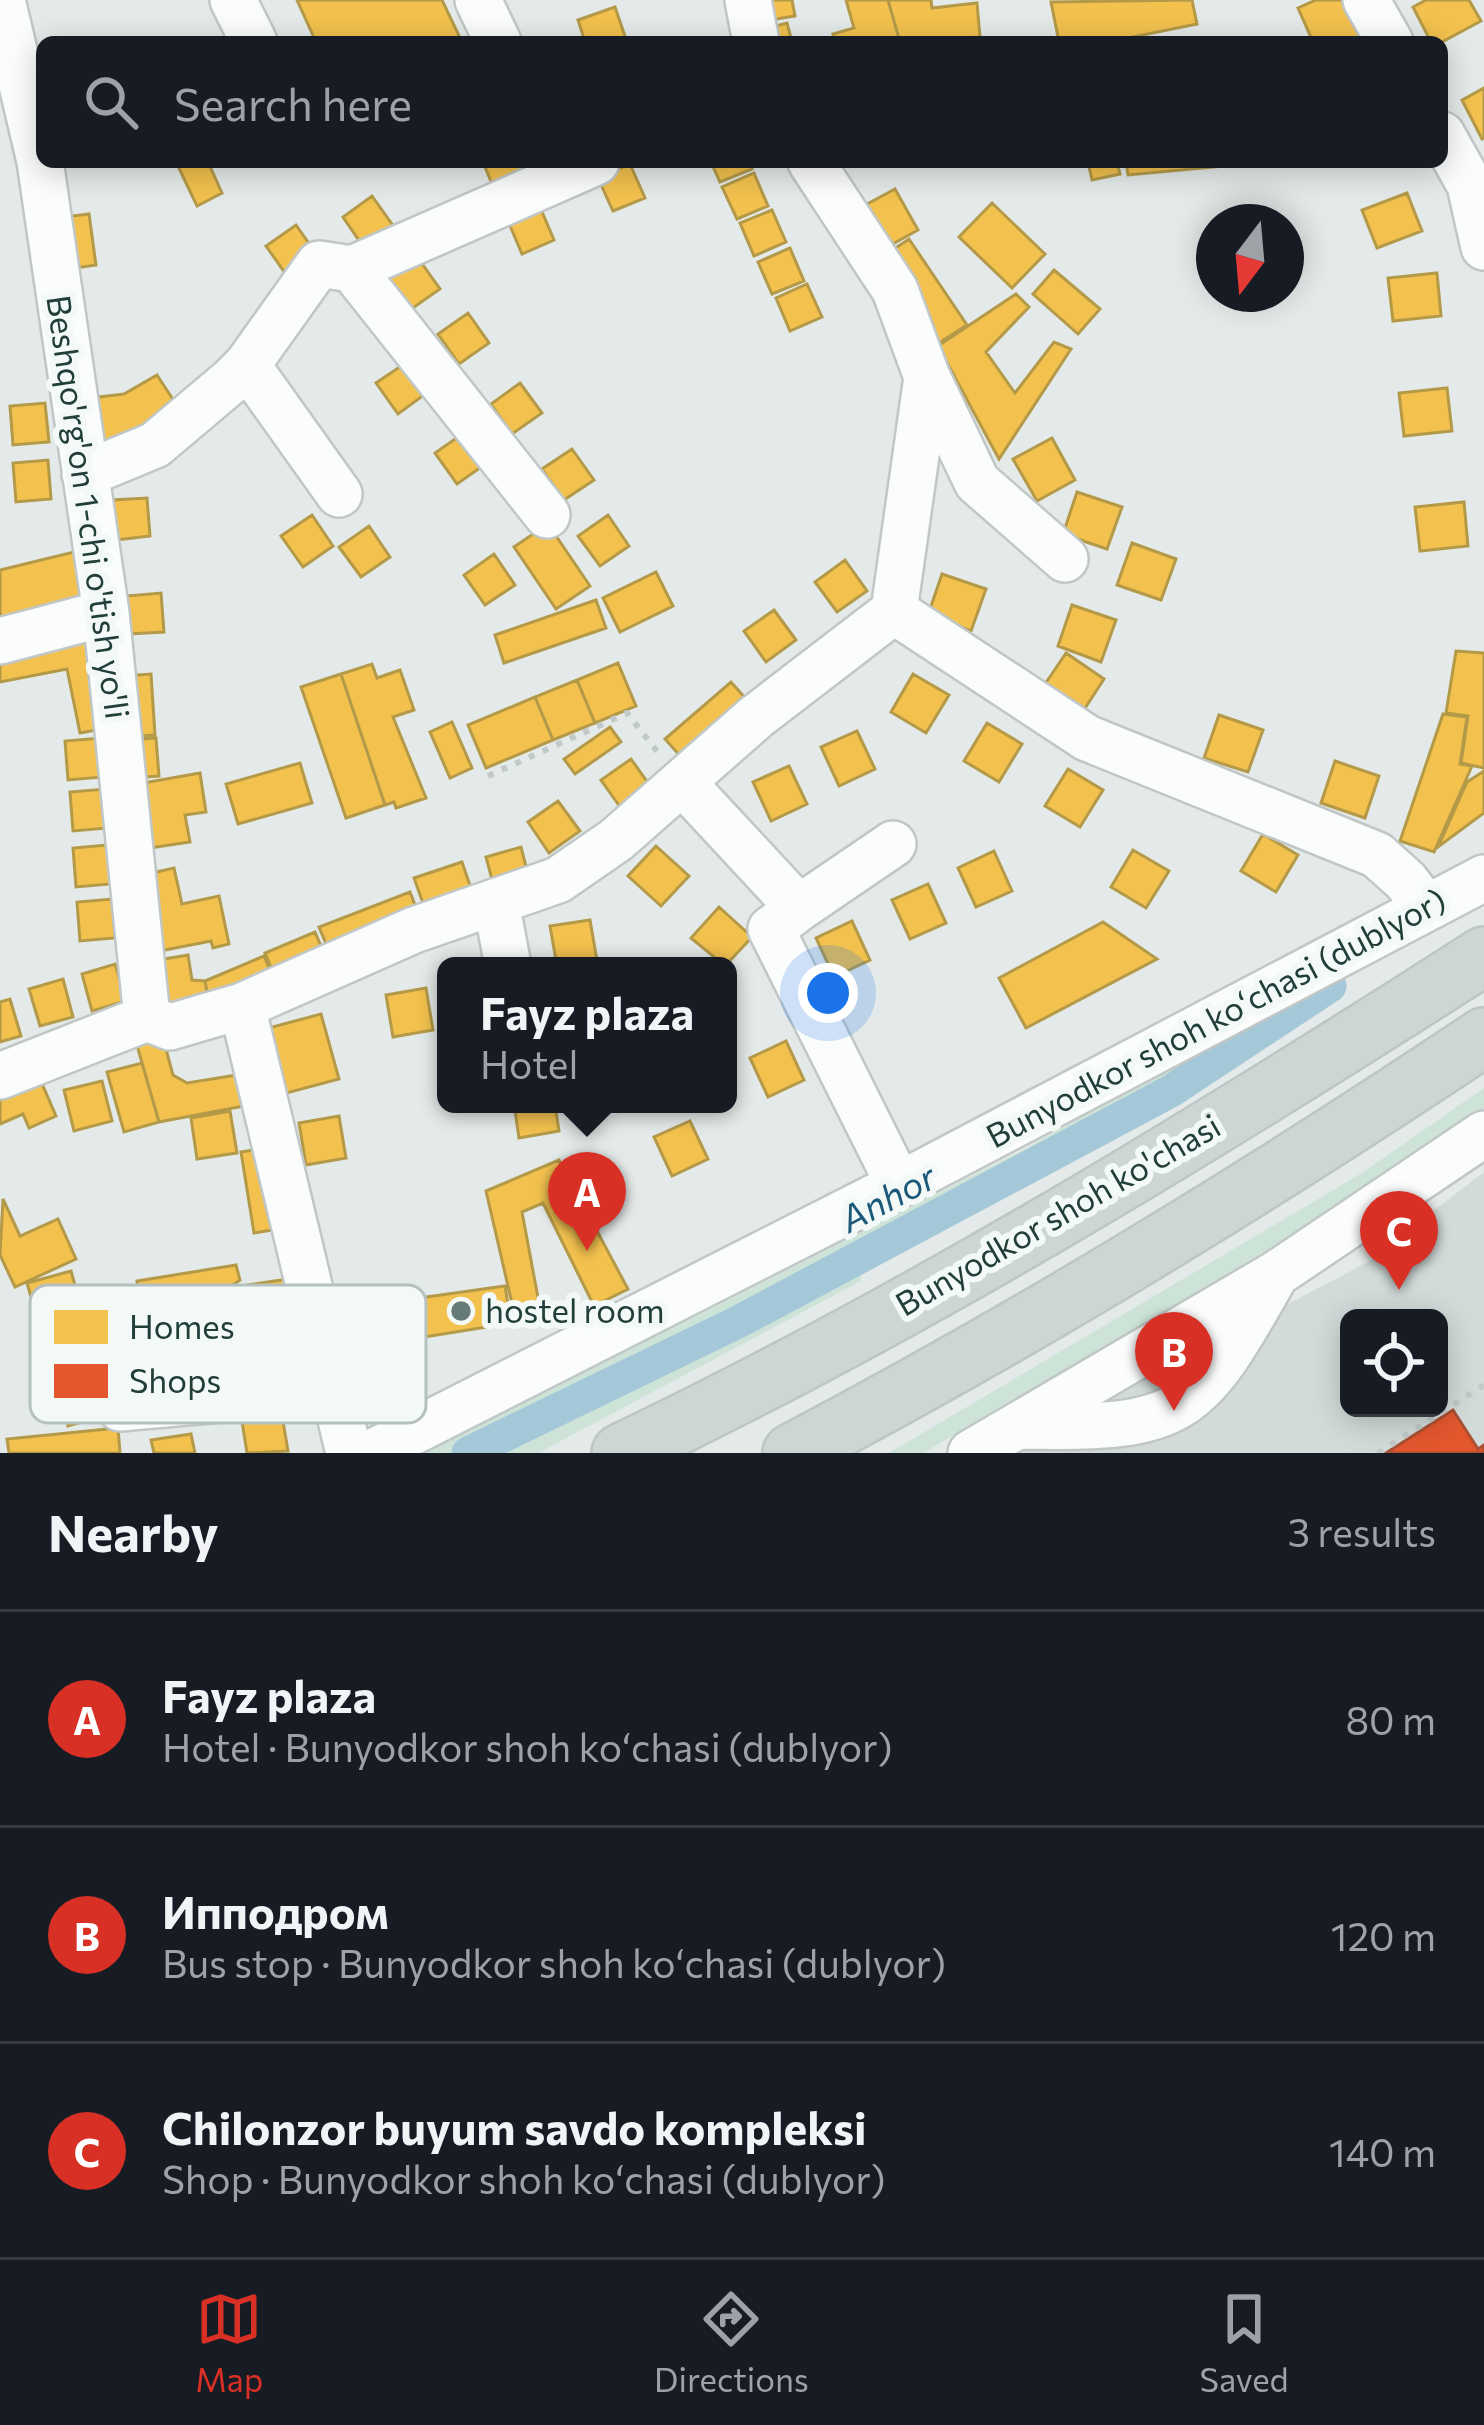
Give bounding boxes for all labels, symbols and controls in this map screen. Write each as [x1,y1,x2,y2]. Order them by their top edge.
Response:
search box [36,36,1448,168]
icon: search [78,69,144,135]
text: Search here [174,75,412,130]
north arrow [1196,204,1304,312]
street label: Beshqo'rg'on 1-chi o'tish yo'li [39,292,140,721]
street label: Bunyodkor shoh koʻchasi (dublyor) [979,878,1452,1156]
popup [437,957,737,1113]
your location [798,963,858,1023]
text: Fayz plaza [480,984,694,1039]
text: Hotel [480,1039,578,1087]
street label: Bunyodkor shoh ko'chasi [888,1104,1227,1324]
pin: A [548,1152,626,1251]
water label: Anhor [831,1152,944,1240]
pin: C [1360,1191,1438,1290]
legend [30,1285,426,1423]
place label: hostel room [485,1289,664,1330]
marker: hostel room [448,1298,474,1324]
text: Homes [129,1305,235,1346]
map controls [1340,1309,1448,1417]
button: locate [1340,1309,1448,1417]
pin: B [1135,1312,1213,1411]
text: Shops [129,1359,221,1400]
text: Nearby [48,1500,218,1563]
text: 3 results [1288,1507,1436,1555]
text: Fayz plaza [162,1667,376,1722]
text: A [73,1695,101,1743]
text: 80 m [1345,1695,1436,1743]
text: Hotel · Bunyodkor shoh koʻchasi (dublyor) [162,1722,892,1770]
text: Ипподром [162,1883,389,1938]
text: B [74,1911,100,1959]
text: 120 m [1331,1911,1436,1959]
text: Bus stop · Bunyodkor shoh koʻchasi (dublyor) [162,1938,946,1986]
text: Chilonzor buyum savdo kompleksi [162,2099,867,2154]
text: C [74,2127,100,2175]
text: 140 m [1329,2127,1436,2175]
text: Shop · Bunyodkor shoh koʻchasi (dublyor) [162,2154,886,2202]
tab: Map [195,2286,263,2399]
tab: Directions [654,2286,809,2399]
tab: Saved [1200,2286,1289,2399]

